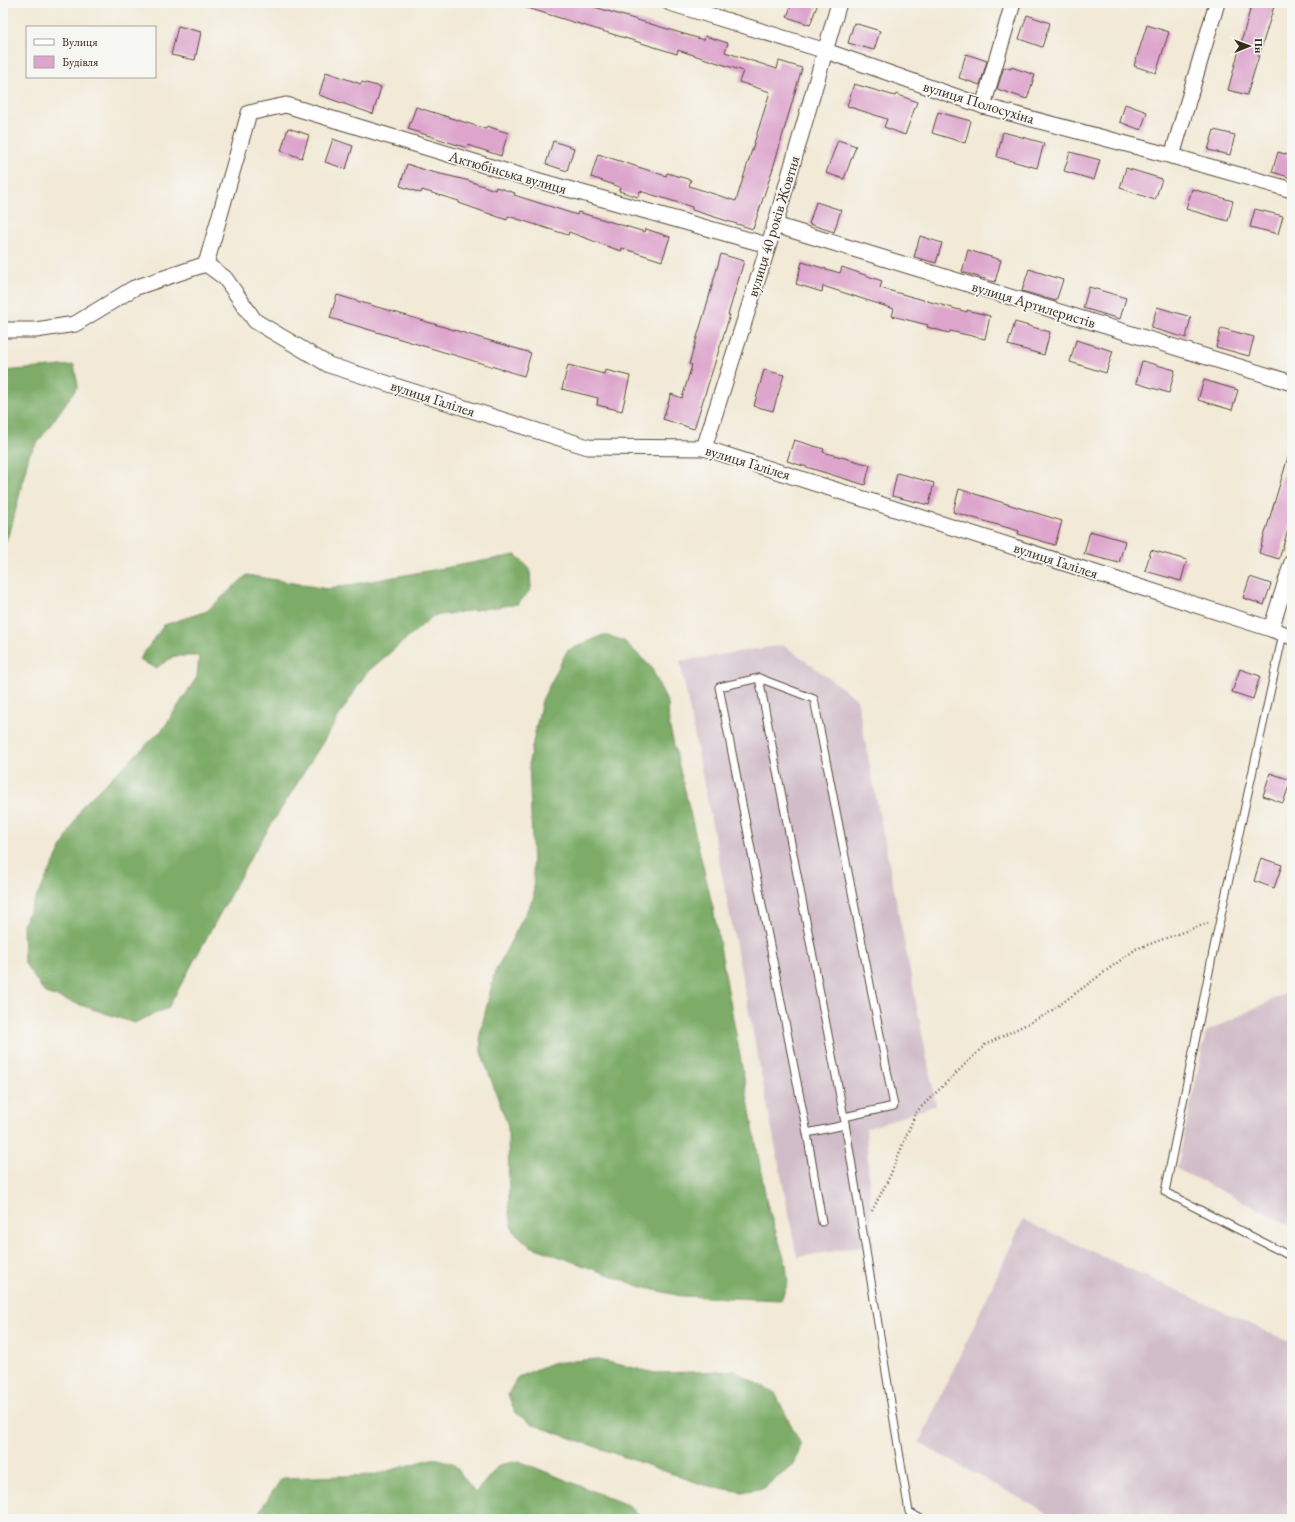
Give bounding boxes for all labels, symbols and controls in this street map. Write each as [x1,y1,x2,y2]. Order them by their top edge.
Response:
legend [26,26,156,78]
north arrow [1229,26,1269,66]
text: Вулиця [62,34,98,50]
text: Пн [1252,38,1266,54]
text: Будівля [62,54,99,70]
street label: вулиця Полосухіна [921,76,1037,128]
street label: Актюбінська вулиця [446,146,569,198]
street label: вулиця 40 років Жовтня [742,153,804,299]
street label: вулиця Артилеристів [970,276,1098,332]
street label: вулиця Галілея [388,375,478,421]
street label: вулиця Галілея [703,440,793,484]
street label: вулиця Галілея [1011,537,1101,583]

